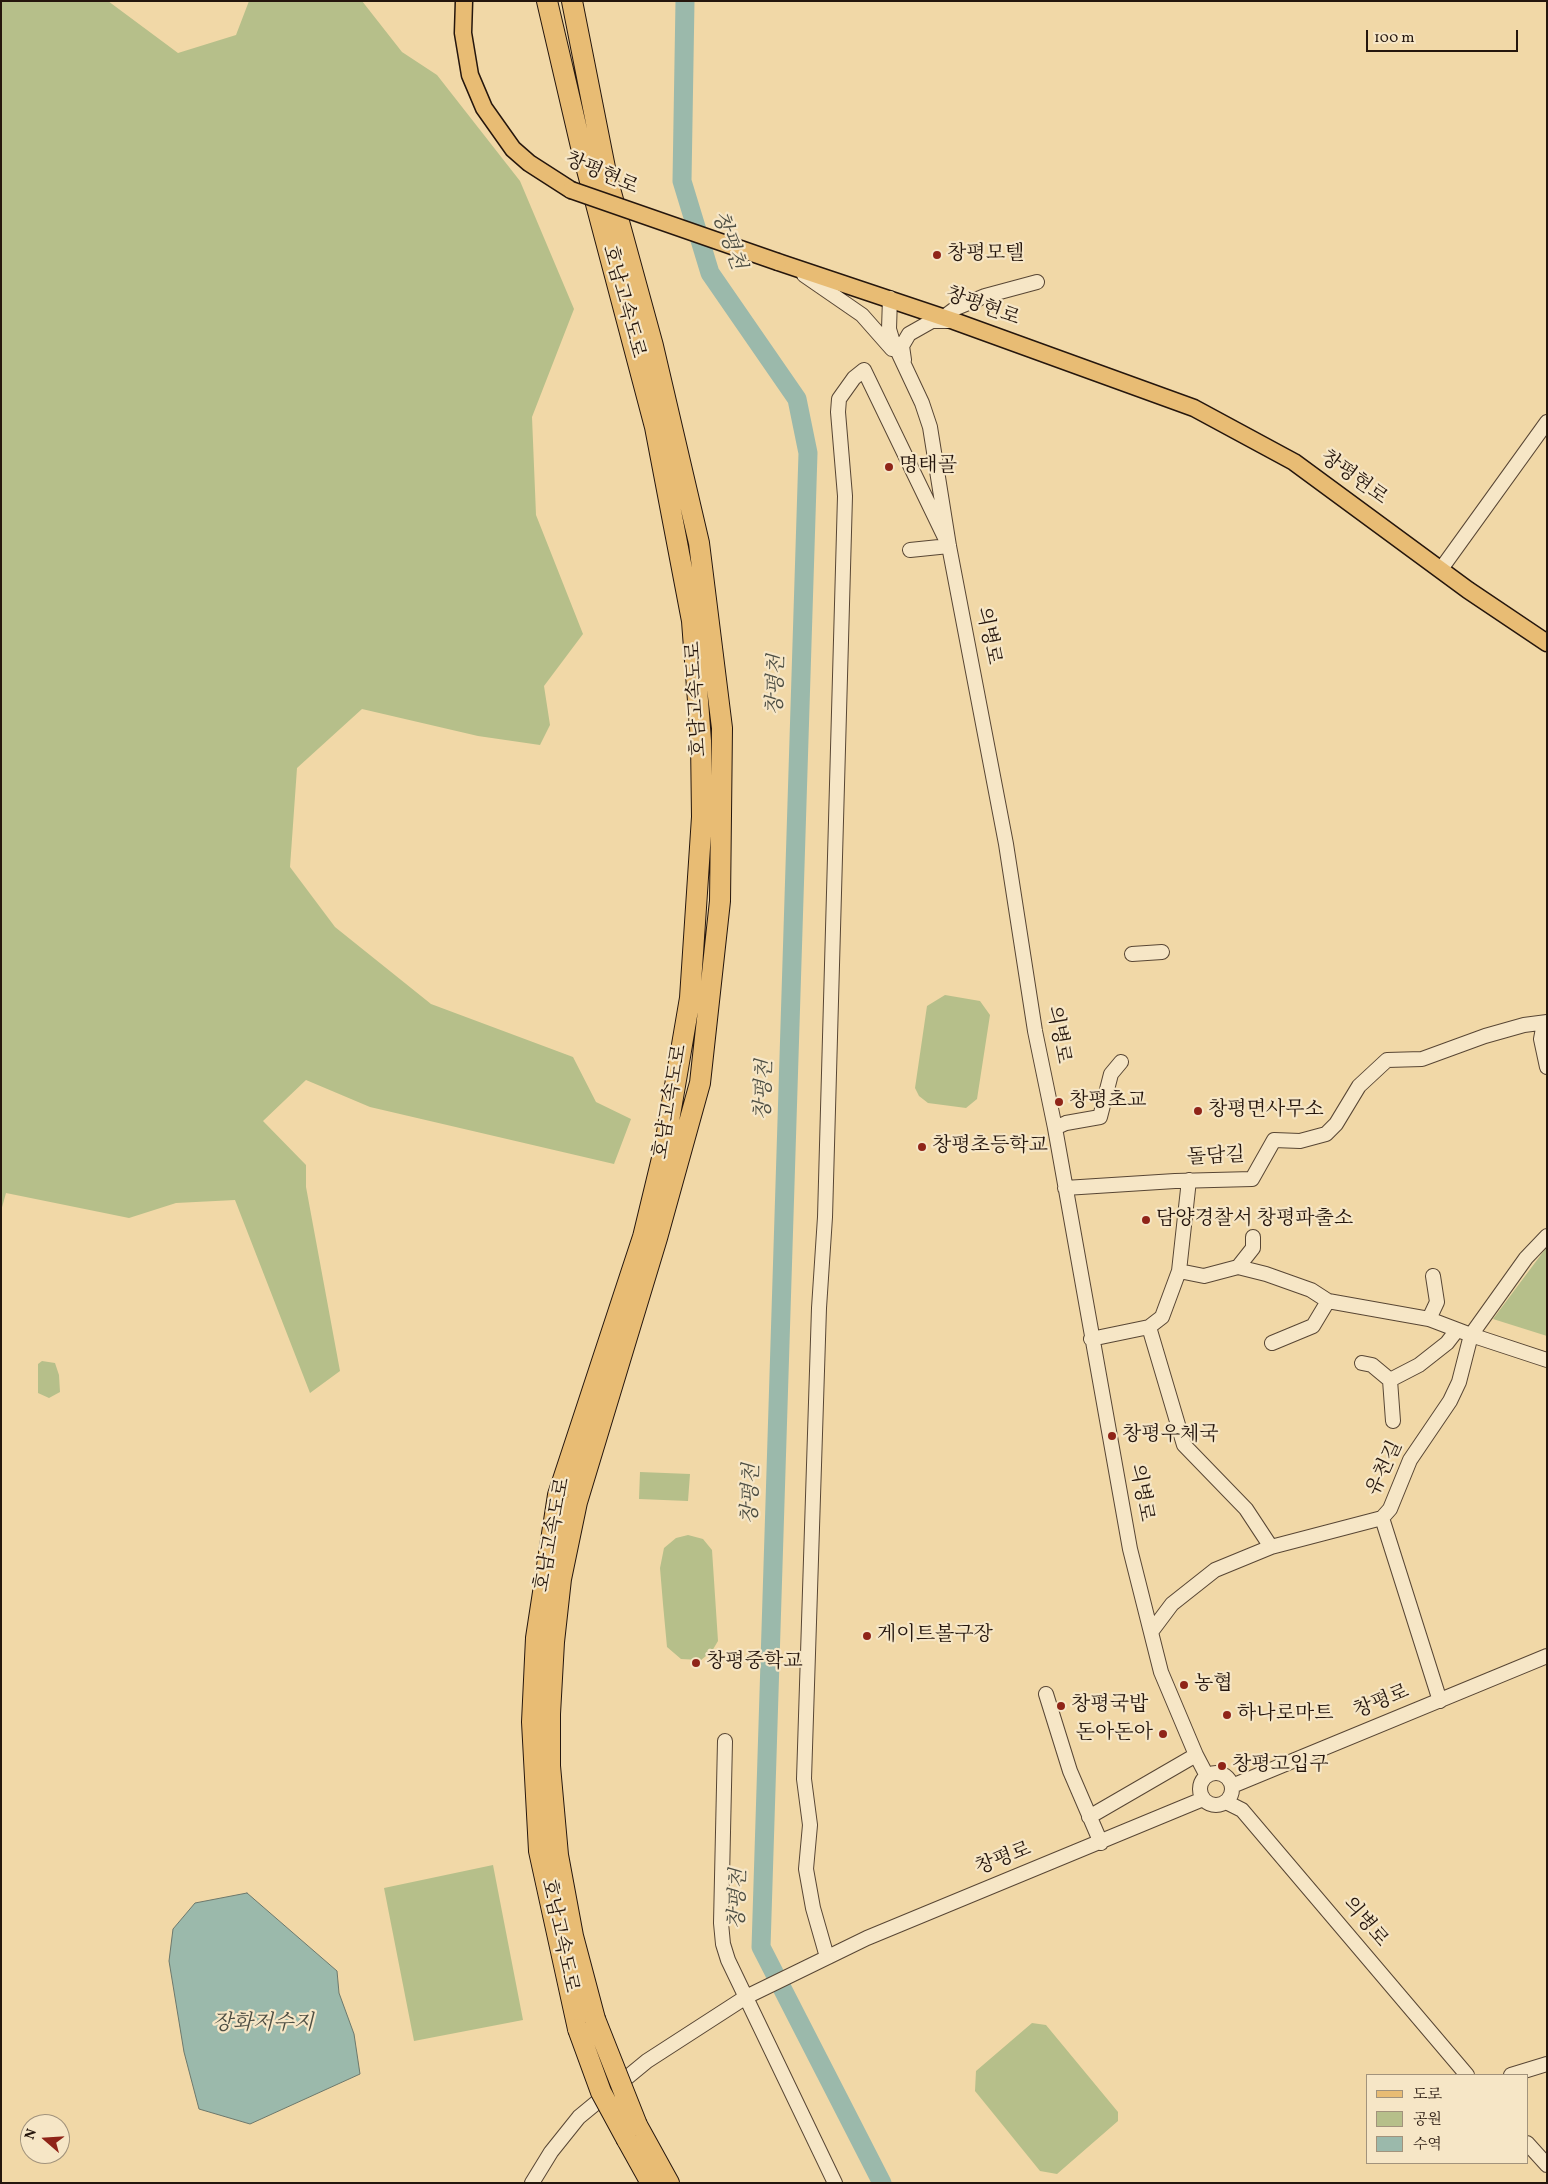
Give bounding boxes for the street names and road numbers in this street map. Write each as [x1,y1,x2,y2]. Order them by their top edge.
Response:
street label: 창평현로 [561,149,641,201]
street label: 호남고속도로 [595,243,649,361]
street label: 창평현로 [942,284,1022,332]
street label: 창평현로 [1315,447,1391,511]
street label: 의병로 [970,605,1004,667]
street label: 호남고속도로 [683,640,713,758]
street label: 의병로 [1040,1004,1074,1066]
street label: 호남고속도로 [650,1043,694,1161]
street label: 돌담길 [1186,1144,1246,1172]
street label: 유천길 [1363,1438,1409,1500]
street label: 의병로 [1123,1462,1157,1524]
street label: 호남고속도로 [531,1476,577,1594]
street label: 창평로 [1351,1681,1413,1725]
street label: 창평로 [973,1838,1035,1882]
street label: 호남고속도로 [534,1877,582,1995]
street label: 의병로 [1336,1893,1392,1953]

